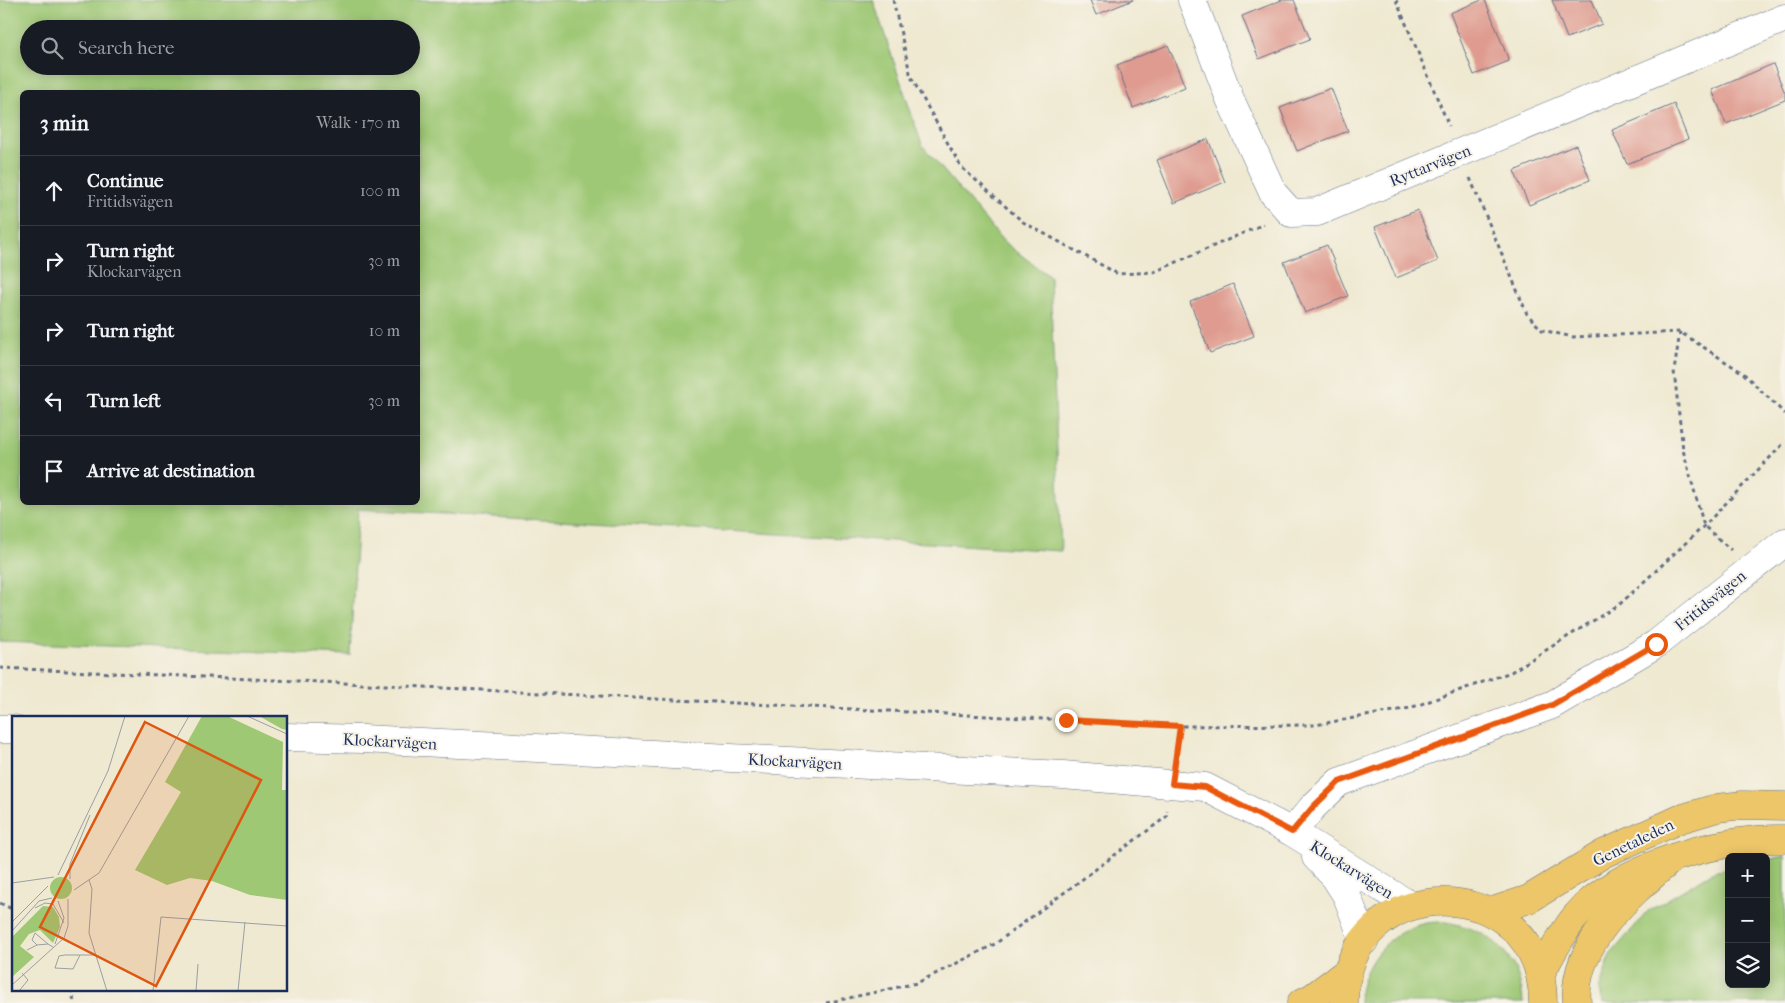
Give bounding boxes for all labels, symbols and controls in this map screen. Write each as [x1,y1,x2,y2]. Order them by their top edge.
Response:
search box [20,20,420,75]
icon: search [38,34,66,62]
text: Search here [78,37,174,59]
text: 3 min [40,111,89,135]
text: Walk · 170 m [316,113,400,132]
street label: Ryttarvägen [1387,140,1474,190]
text: Continue [87,170,163,192]
icon: ahead [40,177,68,205]
text: 100 m [360,181,400,200]
text: Fritidsvägen [87,192,173,211]
text: Turn right [87,240,174,262]
icon: right [40,247,68,275]
text: 30 m [368,251,400,270]
text: Klockarvägen [87,262,181,281]
icon: right [40,317,68,345]
text: Turn right [87,320,174,342]
text: 10 m [369,321,400,340]
icon: left [40,387,68,415]
text: Turn left [87,390,161,412]
text: 30 m [368,391,400,410]
icon: arrive [40,457,68,485]
text: Arrive at destination [87,460,255,482]
street label: Fritidsvägen [1671,566,1750,635]
route start [1645,633,1668,656]
route end [1055,709,1078,732]
inset map [12,716,288,990]
street label: Klockarvägen [342,730,438,753]
street label: Klockarvägen [747,750,843,773]
street label: Genetaleden [1590,814,1677,870]
street label: Klockarvägen [1307,836,1397,903]
map controls [1725,853,1770,988]
button: + [1725,853,1770,898]
button: − [1725,898,1770,943]
button: layers [1725,943,1770,988]

